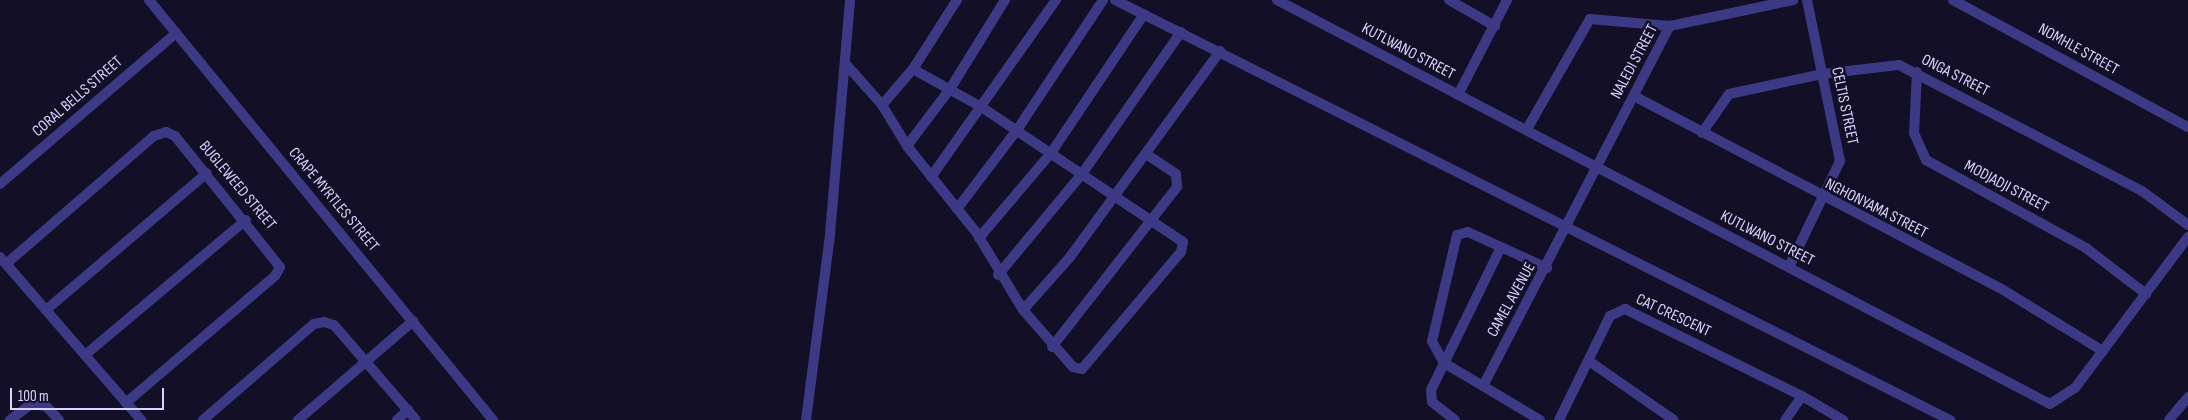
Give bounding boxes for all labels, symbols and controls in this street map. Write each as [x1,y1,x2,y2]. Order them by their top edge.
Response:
street label: KUTLWANO STREET [1358,19,1458,85]
street label: NOMHLE STREET [2034,20,2122,80]
street label: NALEDI STREET [1607,22,1663,102]
street label: ONGA STREET [1918,51,1992,101]
street label: CORAL BELLS STREET [29,53,127,141]
street label: CELTIS STREET [1826,66,1862,146]
street label: BUGLEWEED STREET [194,138,280,234]
street label: CRAPE MYRTLES STREET [284,144,382,256]
street label: MODJADJI STREET [1961,157,2051,217]
street label: NGHONYAMA STREET [1822,175,1930,243]
street label: KUTLWANO STREET [1717,207,1817,271]
street label: CAMEL AVENUE [1484,259,1540,341]
street label: CAT CRESCENT [1632,290,1714,342]
scale bar [12,378,166,410]
text: 100 m [18,387,49,406]

